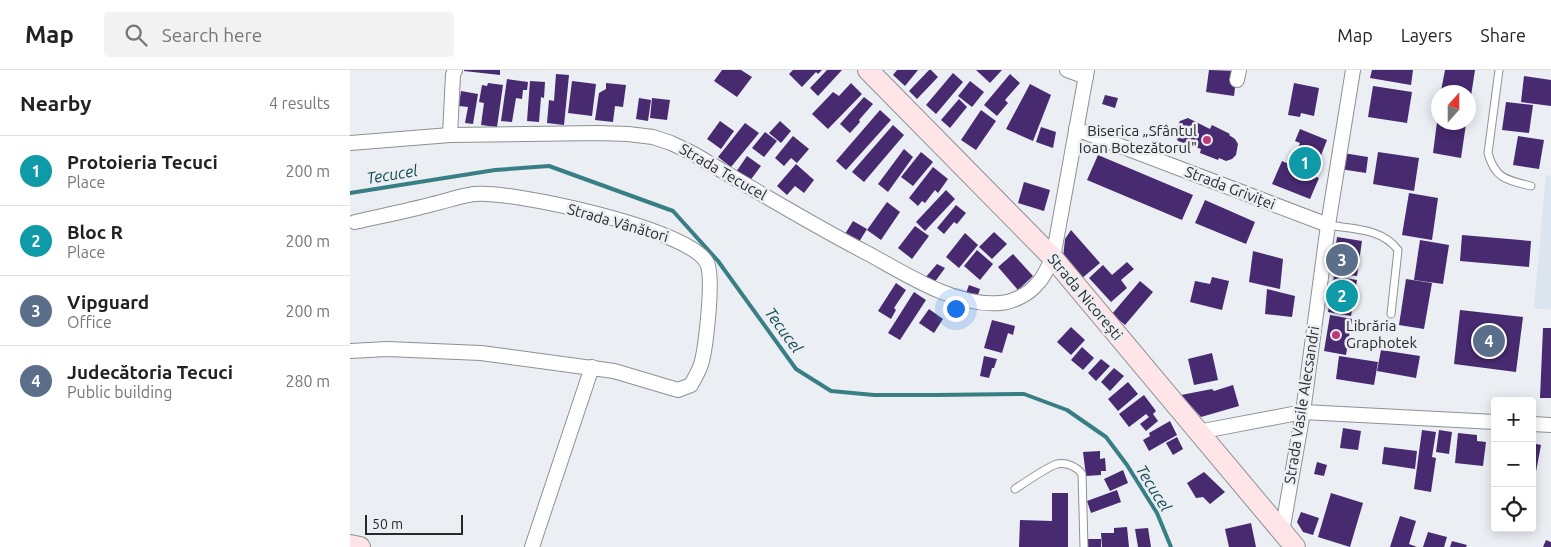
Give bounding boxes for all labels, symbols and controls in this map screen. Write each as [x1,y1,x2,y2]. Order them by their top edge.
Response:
search box [104,12,454,57]
text: Map [25,21,74,48]
icon: search [122,21,150,49]
text: Search here [162,24,262,46]
text: Map [1337,25,1373,45]
text: Layers [1401,25,1452,45]
text: Share [1480,25,1526,45]
north arrow [1431,85,1476,130]
text: Nearby [20,91,91,115]
text: 4 results [269,94,330,112]
place label: Biserica „Sfântul Ioan Botezătorul" [1079,122,1197,156]
marker: Biserica „Sfântul Ioan Botezătorul" [1201,134,1213,146]
street label: Strada Tecucel [677,140,770,203]
pin: 1 [1289,144,1321,182]
text: Protoieria Tecuci [67,151,218,173]
water label: Tecucel [365,161,419,187]
text: 1 [31,162,41,180]
text: 200 m [285,162,330,180]
street label: Strada Griviței [1183,163,1278,213]
text: Place [67,173,105,191]
street label: Strada Vânători [566,200,671,245]
text: Bloc R [67,221,123,243]
text: 2 [31,232,41,250]
text: 200 m [285,232,330,250]
pin: 3 [1326,241,1358,279]
text: Place [67,243,105,261]
street label: Strada Nicorești [1044,250,1126,343]
pin: 2 [1326,277,1358,315]
text: Vipguard [67,291,149,313]
your location [943,296,969,322]
text: 3 [31,302,41,320]
text: 200 m [285,302,330,320]
water label: Tecucel [762,304,807,357]
text: Office [67,313,112,331]
place label: Librăria Graphotek [1346,317,1418,351]
pin: 4 [1473,322,1505,360]
street label: Strada Vasile Alecsandri [1281,325,1322,485]
marker: Librăria Graphotek [1330,329,1342,341]
text: Judecătoria Tecuci [67,361,233,383]
text: 4 [31,372,41,390]
text: 280 m [285,372,330,390]
text: Public building [67,383,172,401]
map controls [1491,397,1536,532]
button: + [1491,397,1536,442]
button: − [1491,442,1536,487]
water label: Tecucel [1133,461,1176,515]
button: locate [1491,487,1536,532]
scale bar [365,512,462,535]
text: 50 m [372,516,403,532]

